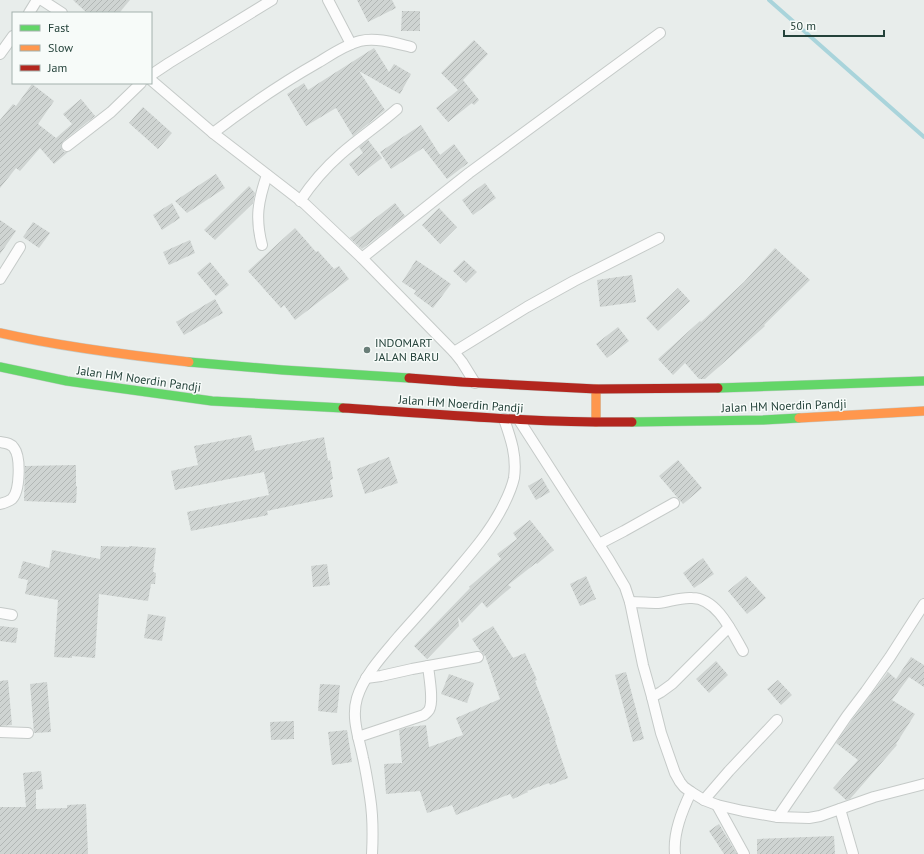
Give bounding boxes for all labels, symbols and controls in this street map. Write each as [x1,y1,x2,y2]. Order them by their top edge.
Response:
legend [12,12,152,84]
scale bar [784,12,884,38]
text: 50 m [790,18,816,33]
text: Fast [48,20,69,35]
text: Slow [48,40,73,55]
text: Jam [47,60,67,75]
place label: INDOMART JALAN BARU [374,335,439,364]
marker: INDOMART JALAN BARU [362,345,372,355]
street label: Jalan HM Noerdin Pandji [75,362,202,395]
street label: Jalan HM Noerdin Pandji [397,392,524,415]
street label: Jalan HM Noerdin Pandji [720,396,847,415]

